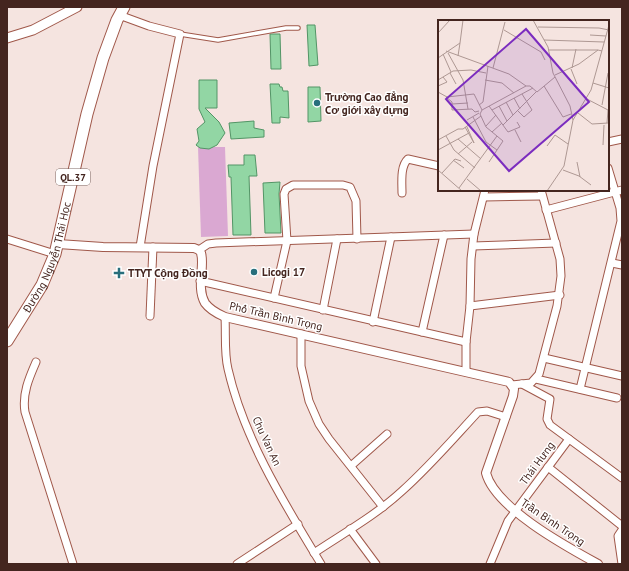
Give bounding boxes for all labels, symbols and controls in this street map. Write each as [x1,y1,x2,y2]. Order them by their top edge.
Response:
inset map [438,20,609,191]
place label: Trường Cao đẳng Cơ giới xây dựng [325,90,409,117]
marker: Trường Cao đẳng Cơ giới xây dựng [312,98,322,108]
road number: QL.37 [56,169,90,185]
street label: Đường Nguyễn Thái Học [19,200,74,316]
place label: Licogi 17 [262,265,305,279]
place label: TTYT Cộng Đồng [128,266,208,280]
marker: TTYT Cộng Đồng [113,267,125,279]
marker: Licogi 17 [249,267,259,277]
street label: Phố Trần Bình Trọng [228,298,324,334]
street label: Chu Van An [249,414,285,468]
street label: Thái Hưng [517,439,557,487]
street label: Trần Bình Trọng [518,495,588,549]

